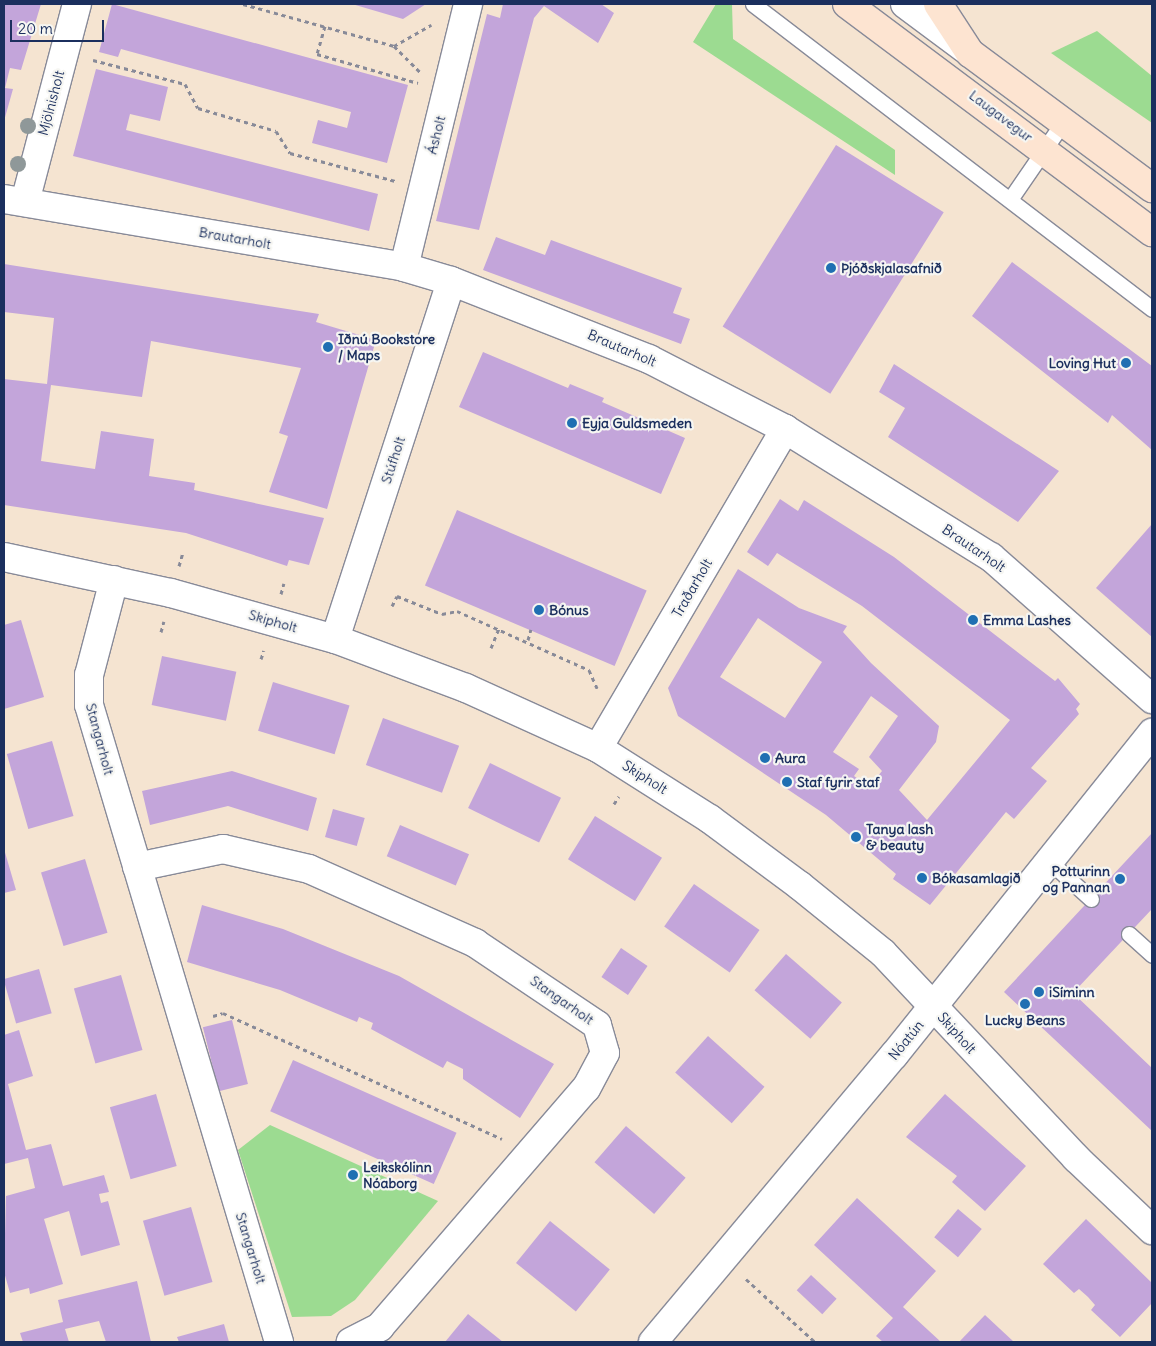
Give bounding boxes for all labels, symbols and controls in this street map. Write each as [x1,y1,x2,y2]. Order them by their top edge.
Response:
scale bar [12,10,106,42]
text: 20 m [18,19,53,38]
street label: Mjölnisholt [34,69,68,137]
street label: Laugavegur [966,87,1036,145]
street label: Ásholt [423,114,449,156]
street label: Brautarholt [198,223,272,253]
place label: Þjóðskjalasafnið [841,260,942,276]
marker: Þjóðskjalasafnið [825,262,837,274]
street label: Brautarholt [585,326,659,370]
place label: Iðnú Bookstore / Maps [338,331,435,364]
marker: Iðnú Bookstore / Maps [322,341,334,353]
place label: Loving Hut [1049,355,1116,371]
marker: Loving Hut [1120,357,1132,369]
place label: Eyja Guldsmeden [582,415,692,431]
marker: Eyja Guldsmeden [566,417,578,429]
street label: Stúfholt [377,434,409,486]
street label: Brautarholt [939,521,1009,575]
street label: Traðarholt [668,555,716,621]
place label: Bónus [549,602,589,618]
marker: Bónus [533,604,545,616]
street label: Skipholt [247,606,299,636]
place label: Emma Lashes [983,612,1071,628]
marker: Emma Lashes [967,614,979,626]
street label: Stangarholt [82,701,118,777]
place label: Aura [775,750,806,766]
marker: Aura [759,752,771,764]
street label: Skipholt [619,757,671,797]
place label: Staf fyrir staf [797,774,879,790]
marker: Staf fyrir staf [781,776,793,788]
place label: Tanya lash & beauty [866,821,933,854]
marker: Tanya lash & beauty [850,831,862,843]
place label: Potturinn og Pannan [1043,863,1110,896]
place label: Bókasamlagið [932,870,1021,886]
marker: Bókasamlagið [916,872,928,884]
marker: Potturinn og Pannan [1114,873,1126,885]
street label: Stangarholt [527,972,597,1028]
place label: iSíminn [1049,984,1095,1000]
marker: iSíminn [1033,986,1045,998]
marker: Lucky Beans [1019,998,1031,1010]
street label: Skipholt [934,1009,980,1057]
place label: Lucky Beans [985,1012,1065,1028]
street label: Nóatún [885,1017,927,1063]
place label: Leikskólinn Nóaborg [363,1159,432,1192]
marker: Leikskólinn Nóaborg [347,1169,359,1181]
street label: Stangarholt [232,1210,270,1286]

